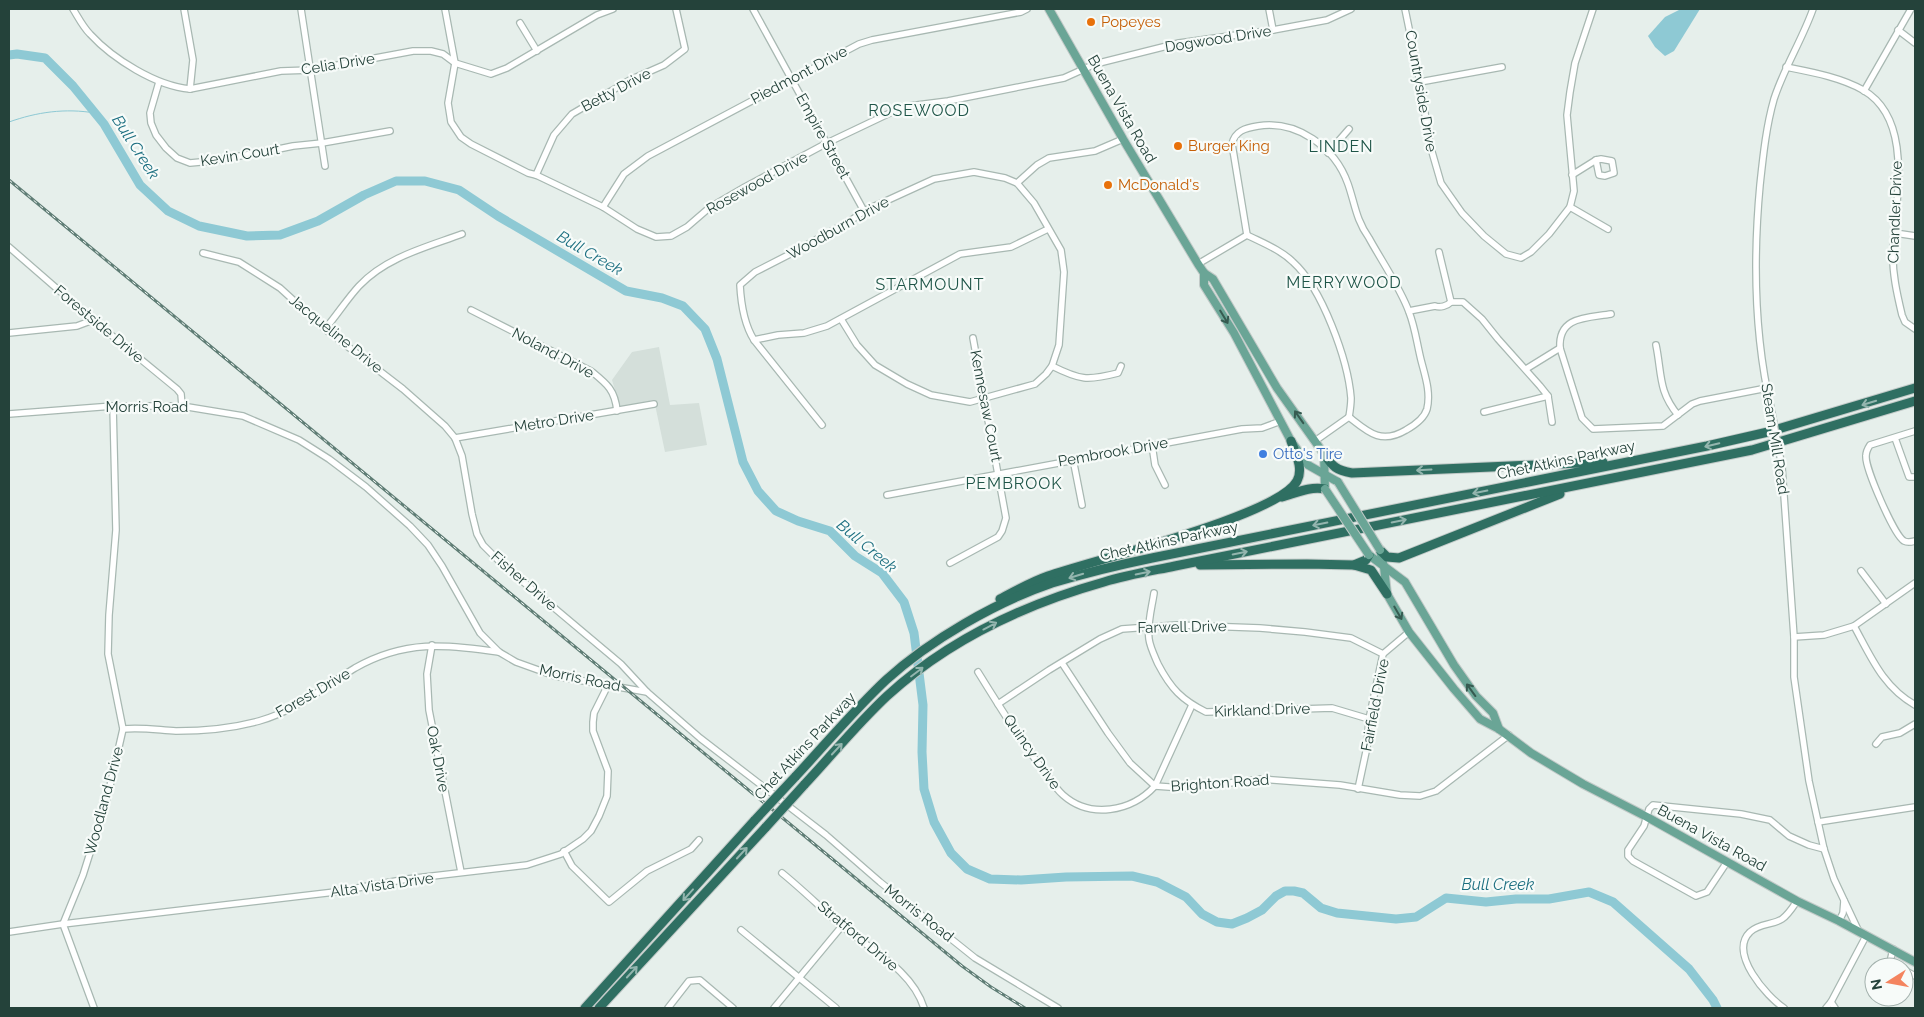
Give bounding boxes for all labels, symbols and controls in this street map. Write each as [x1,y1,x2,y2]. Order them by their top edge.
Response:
place label: Popeyes [1101,13,1161,31]
marker: Popeyes [1085,16,1097,28]
street label: Dogwood Drive [1163,22,1273,56]
street label: Countryside Drive [1401,29,1441,153]
street label: Piedmont Drive [748,42,851,108]
street label: Celia Drive [300,49,376,79]
street label: Buena Vista Road [1084,52,1160,166]
street label: Betty Drive [578,64,654,116]
street label: Empire Street [792,90,854,182]
district label: ROSEWOOD [868,101,970,120]
water label: Bull Creek [108,111,164,183]
place label: Burger King [1188,137,1270,155]
district label: LINDEN [1308,137,1374,156]
street label: Kevin Court [199,140,281,170]
marker: Burger King [1172,140,1184,152]
street label: Rosewood Drive [703,148,811,218]
street label: Chandler Drive [1884,160,1906,264]
place label: McDonald's [1118,176,1199,194]
marker: McDonald's [1102,179,1114,191]
street label: Woodburn Drive [784,192,892,263]
water label: Bull Creek [554,227,627,280]
district label: MERRYWOOD [1286,273,1402,292]
district label: STARMOUNT [876,275,984,294]
street label: Forestside Drive [50,281,148,367]
street label: Jacqueline Drive [286,291,386,377]
one-way arrow [1219,309,1229,323]
street label: Noland Drive [509,324,597,382]
street label: Kennesaw Court [966,349,1006,463]
street label: Steam Mill Road [1757,382,1793,496]
street label: Morris Road [106,398,188,416]
one-way arrow [1861,398,1877,408]
street label: Metro Drive [513,406,595,436]
one-way arrow [1294,410,1304,424]
street label: Pembrook Drive [1057,433,1170,471]
street label: Chet Atkins Parkway [1495,437,1637,483]
one-way arrow [1704,441,1720,450]
place label: Otto's Tire [1273,445,1343,463]
marker: Otto's Tire [1257,448,1269,460]
one-way arrow [1417,465,1433,475]
district label: PEMBROOK [965,474,1063,493]
one-way arrow [1472,488,1488,497]
water label: Bull Creek [833,515,901,577]
one-way arrow [1391,516,1407,526]
street label: Chet Atkins Parkway [1098,518,1240,564]
one-way arrow [1313,520,1329,529]
street label: Fisher Drive [487,547,561,615]
one-way arrow [1231,548,1247,557]
one-way arrow [1134,568,1150,577]
one-way arrow [1068,572,1084,582]
one-way arrow [1393,605,1403,620]
street label: Farwell Drive [1137,617,1227,637]
one-way arrow [982,621,997,631]
street label: Fairfield Drive [1357,657,1393,753]
street label: Morris Road [538,661,622,695]
street label: Forest Drive [273,664,354,722]
one-way arrow [910,667,923,678]
one-way arrow [1466,683,1476,697]
street label: Chet Atkins Parkway [750,688,860,804]
street label: Kirkland Drive [1214,699,1311,721]
street label: Quincy Drive [999,711,1065,793]
street label: Oak Drive [423,724,453,794]
one-way arrow [831,743,843,755]
street label: Woodland Drive [81,744,127,857]
street label: Brighton Road [1170,771,1270,795]
street label: Buena Vista Road [1654,801,1770,875]
one-way arrow [736,846,748,859]
street label: Alta Vista Drive [329,869,435,901]
water label: Bull Creek [1462,875,1535,894]
street label: Morris Road [881,880,957,946]
one-way arrow [682,888,693,901]
street label: Stratford Drive [814,897,902,975]
north arrow [1864,957,1914,1007]
one-way arrow [626,966,638,979]
text: N [1867,978,1885,991]

